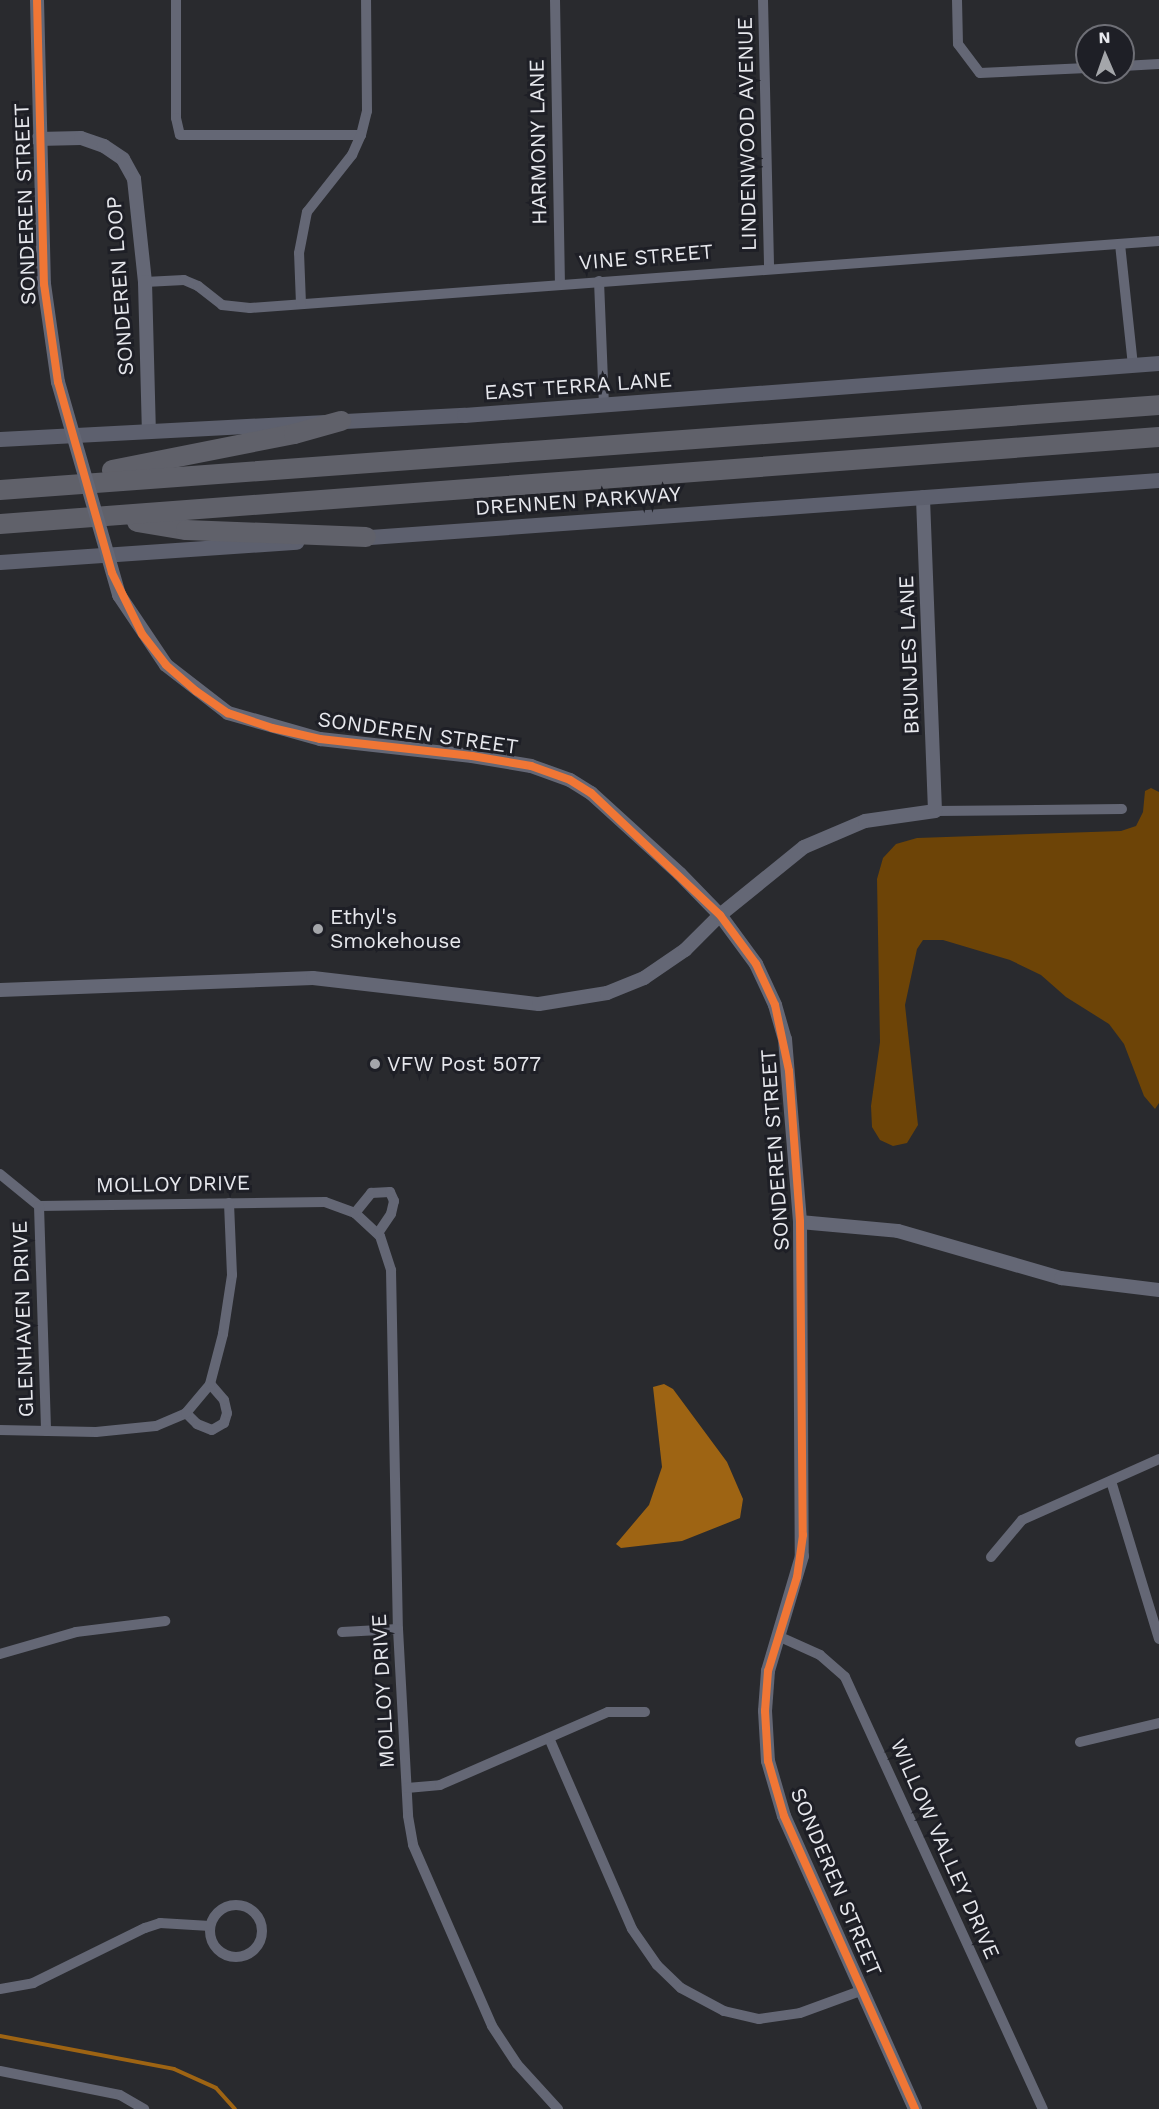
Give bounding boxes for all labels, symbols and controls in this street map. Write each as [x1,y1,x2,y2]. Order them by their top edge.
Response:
street label: LINDENWOOD AVENUE [732,16,762,252]
north arrow [1075,24,1135,84]
text: N [1098,28,1111,47]
street label: HARMONY LANE [524,58,552,226]
street label: SONDEREN STREET [9,103,41,305]
street label: SONDEREN LOOP [101,196,139,376]
street label: VINE STREET [578,239,714,275]
street label: EAST TERRA LANE [482,367,674,405]
street label: DRENNEN PARKWAY [474,481,682,521]
street label: BRUNJES LANE [894,575,924,735]
street label: SONDEREN STREET [316,706,520,760]
place label: Ethyl's Smokehouse [330,904,461,954]
marker: Ethyl's Smokehouse [311,922,325,936]
street label: SONDEREN STREET [755,1048,795,1252]
place label: VFW Post 5077 [387,1051,541,1077]
marker: VFW Post 5077 [368,1057,382,1071]
street label: MOLLOY DRIVE [95,1170,251,1198]
street label: GLENHAVEN DRIVE [7,1220,39,1418]
street label: MOLLOY DRIVE [366,1613,400,1769]
street label: WILLOW VALLEY DRIVE [885,1734,1005,1964]
street label: SONDEREN STREET [785,1784,887,1980]

